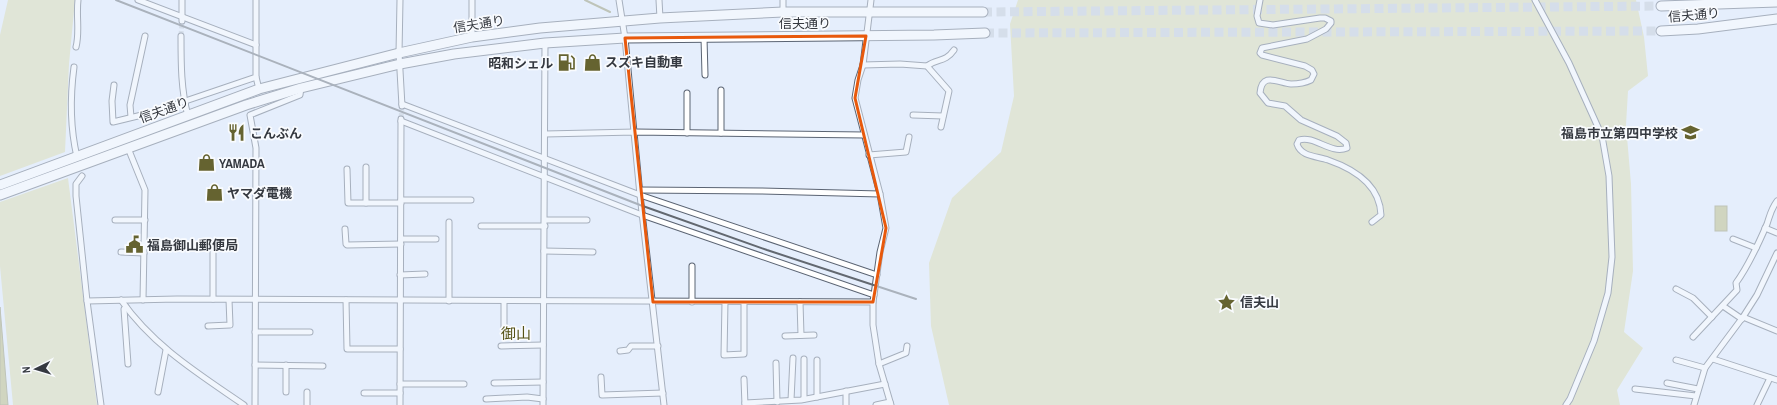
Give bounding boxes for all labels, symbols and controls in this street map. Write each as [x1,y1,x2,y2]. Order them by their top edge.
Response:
street label: 信夫通り [1667,4,1721,26]
street label: 信夫通り [452,12,506,36]
street label: 信夫通り [779,15,831,32]
shop icon: スズキ自動車 [582,52,602,72]
fuel station icon: 昭和シェル [556,53,576,73]
place label: スズキ自動車 [605,54,683,71]
place label: 昭和シェル [488,55,553,72]
street label: 信夫通り [137,93,191,127]
restaurant icon: こんぶん [227,123,247,143]
school or university icon: 福島市立第四中学校 [1681,123,1701,143]
place label: こんぶん [250,125,302,142]
place label: 福島市立第四中学校 [1561,125,1678,142]
shop icon: YAMADA [196,153,216,173]
place label: YAMADA [219,155,265,172]
shop icon: ヤマダ電機 [204,183,224,203]
place label: ヤマダ電機 [227,185,292,202]
public building icon: 福島御山郵便局 [124,235,144,255]
place label: 福島御山郵便局 [147,237,238,254]
place icon: 信夫山 [1217,292,1237,312]
place label: 信夫山 [1240,294,1279,311]
district label: 御山 [501,323,531,344]
north arrow [16,349,56,389]
text: N [19,366,33,374]

